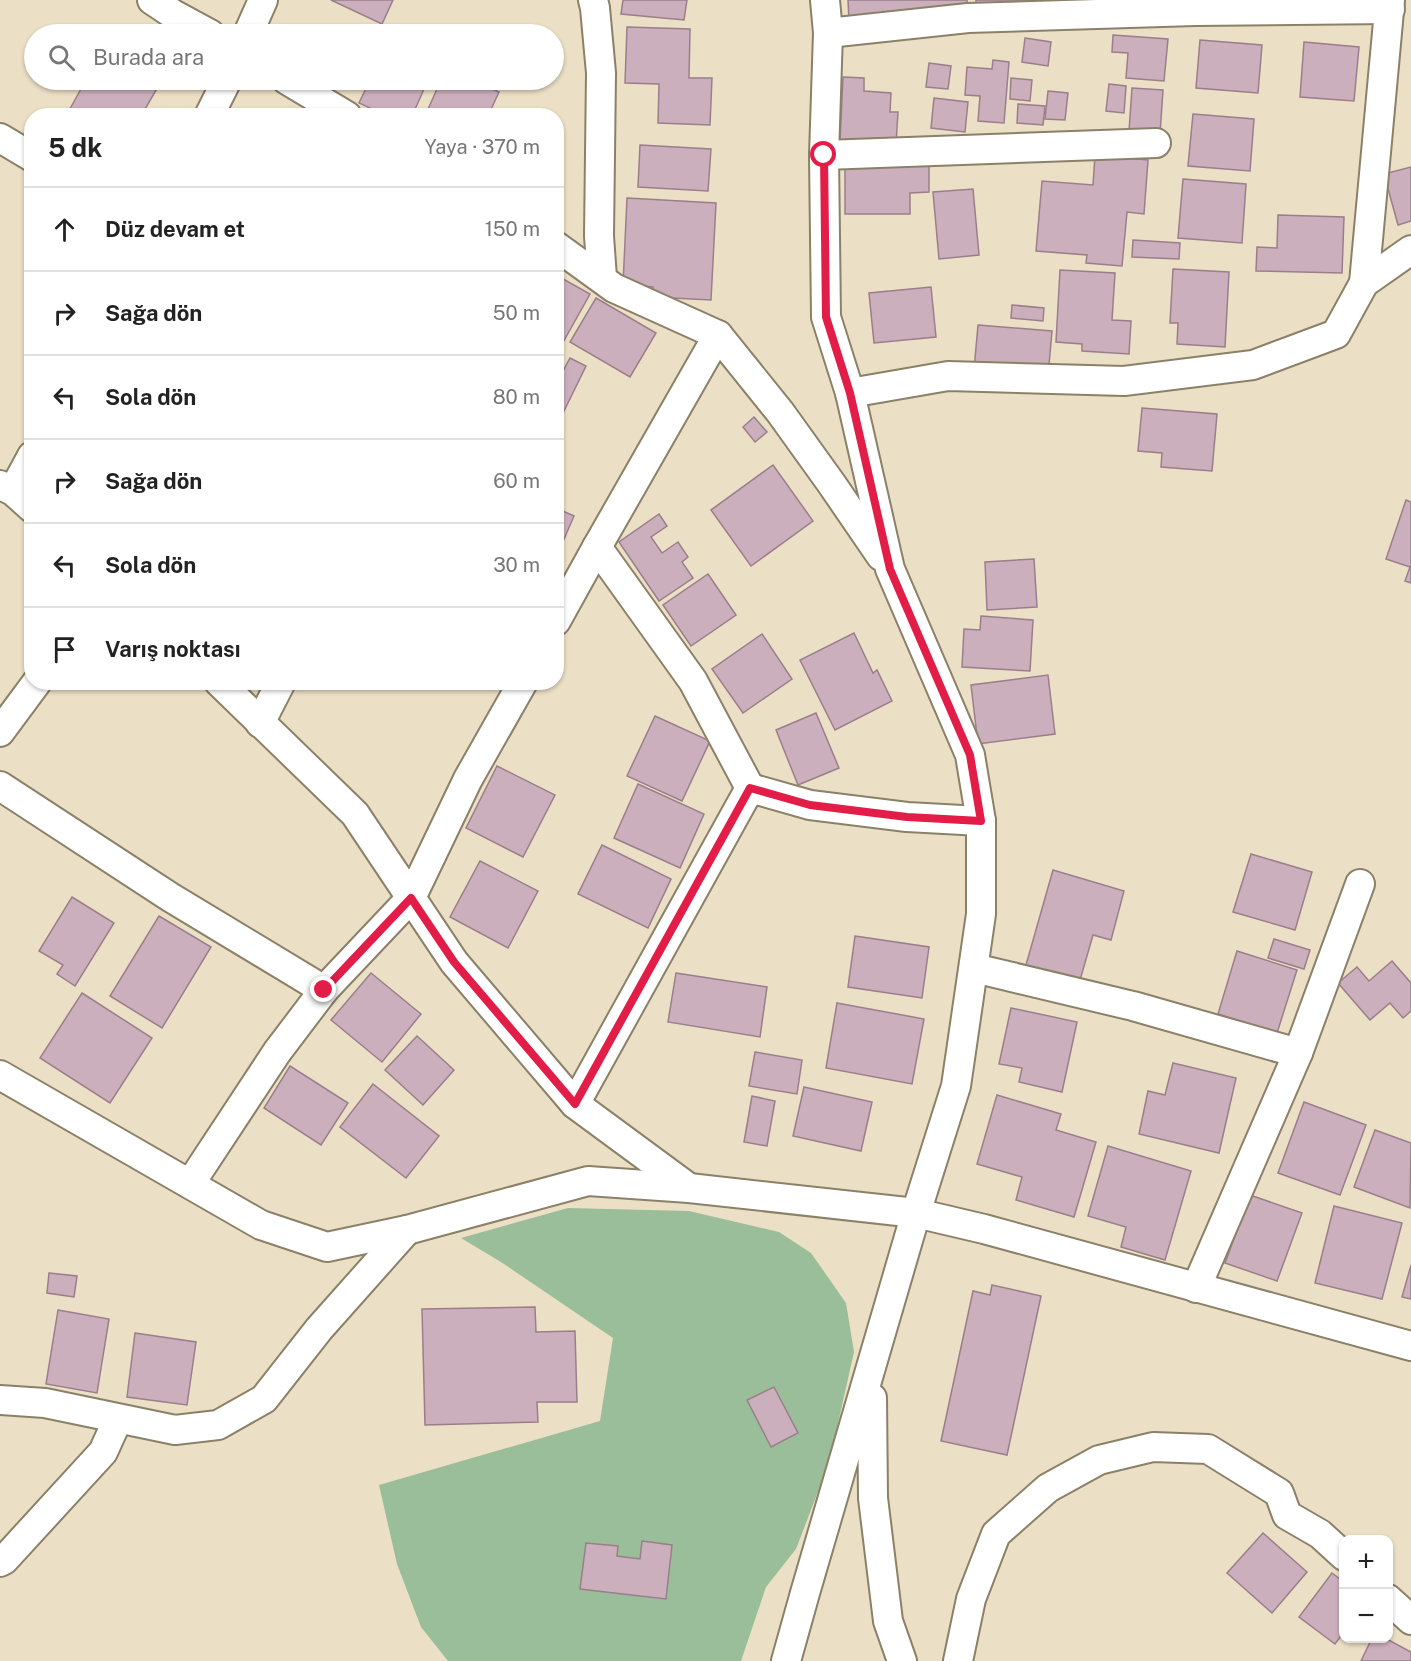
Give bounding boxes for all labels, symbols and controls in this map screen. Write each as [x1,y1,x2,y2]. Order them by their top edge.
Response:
search box [24,24,564,90]
icon: search [45,41,78,74]
text: Burada ara [93,44,204,70]
text: 5 dk [48,132,102,163]
text: Yaya · 370 m [424,135,540,159]
route start [810,141,836,167]
icon: ahead [48,213,81,246]
text: Düz devam et [105,216,245,242]
text: 150 m [485,217,540,241]
icon: right [48,297,81,330]
text: Sağa dön [105,300,202,326]
text: 50 m [493,301,540,325]
icon: left [48,381,81,414]
text: Sola dön [105,384,196,410]
text: 80 m [493,385,540,409]
icon: right [48,465,81,498]
text: Sağa dön [105,468,202,494]
text: 60 m [493,469,540,493]
icon: left [48,549,81,582]
text: Sola dön [105,552,196,578]
text: 30 m [493,553,540,577]
icon: arrive [48,633,81,666]
text: Varış noktası [105,636,240,662]
route end [310,976,336,1002]
map controls [1339,1535,1393,1643]
button: + [1339,1535,1393,1589]
button: − [1339,1589,1393,1643]

